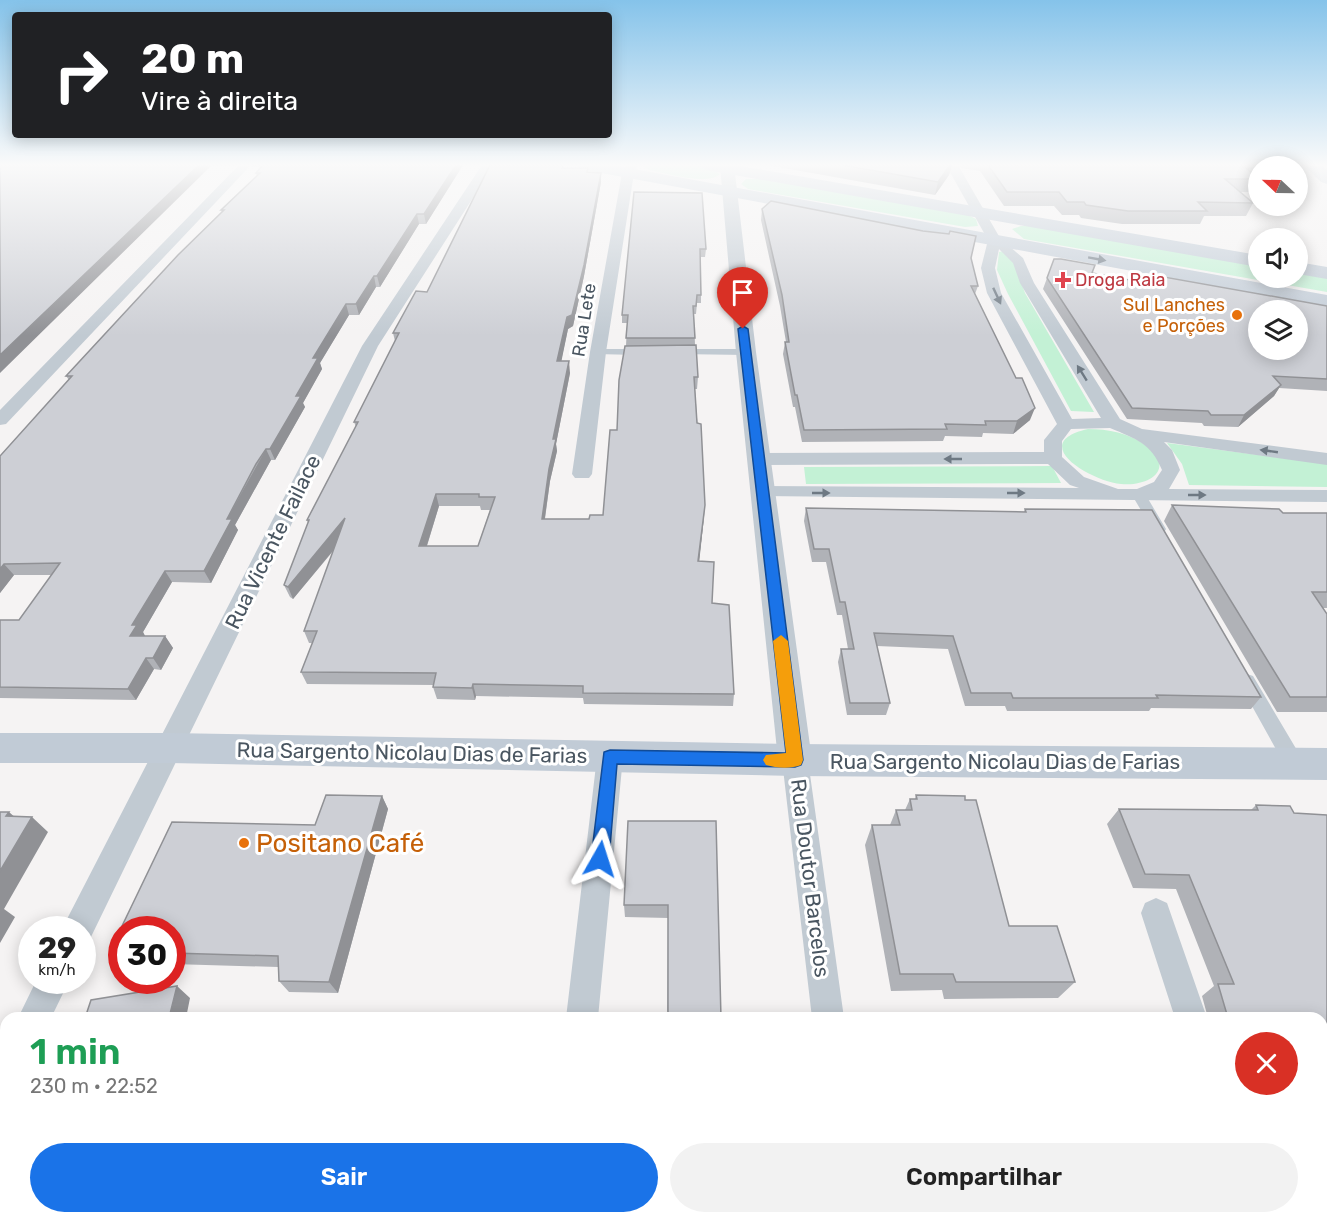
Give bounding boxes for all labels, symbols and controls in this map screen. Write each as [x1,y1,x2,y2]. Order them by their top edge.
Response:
text: 20 m [141,34,244,84]
icon: right [42,36,120,114]
text: Vire à direita [141,85,298,117]
north arrow [1248,156,1308,216]
map controls [1248,156,1308,360]
button: sound [1248,228,1308,288]
one-way arrow [1087,255,1106,264]
pin [717,267,768,329]
place label: Droga Raia [1075,269,1166,291]
marker: Droga Raia [1056,273,1070,287]
icon: arrive [726,276,759,309]
street label: Rua Lete [567,282,601,358]
one-way arrow [992,288,1001,305]
place label: Sul Lanches e Porções [1123,294,1225,337]
button: layers [1248,300,1308,360]
marker: Sul Lanches e Porções [1230,308,1244,322]
one-way arrow [1077,365,1088,381]
one-way arrow [1259,447,1278,456]
street label: Rua Vicente Failace [220,451,326,633]
one-way arrow [943,454,962,463]
one-way arrow [811,488,830,498]
one-way arrow [1006,488,1025,498]
one-way arrow [1188,490,1207,500]
street label: Rua Sargento Nicolau Dias de Farias [236,737,588,768]
street label: Rua Sargento Nicolau Dias de Farias [830,749,1180,774]
street label: Rua Doutor Barcelos [786,777,835,979]
position arrow [568,827,632,891]
place label: Positano Café [256,828,424,859]
marker: Positano Café [237,836,251,850]
speed limit sign: 30 [108,916,186,994]
text: 29 [38,930,76,966]
text: km/h [38,961,76,979]
text: 1 min [30,1030,121,1073]
button: close [1235,1032,1298,1095]
text: 230 m · 22:52 [30,1074,158,1098]
button: Sair [30,1143,658,1212]
button: Compartilhar [670,1143,1298,1212]

